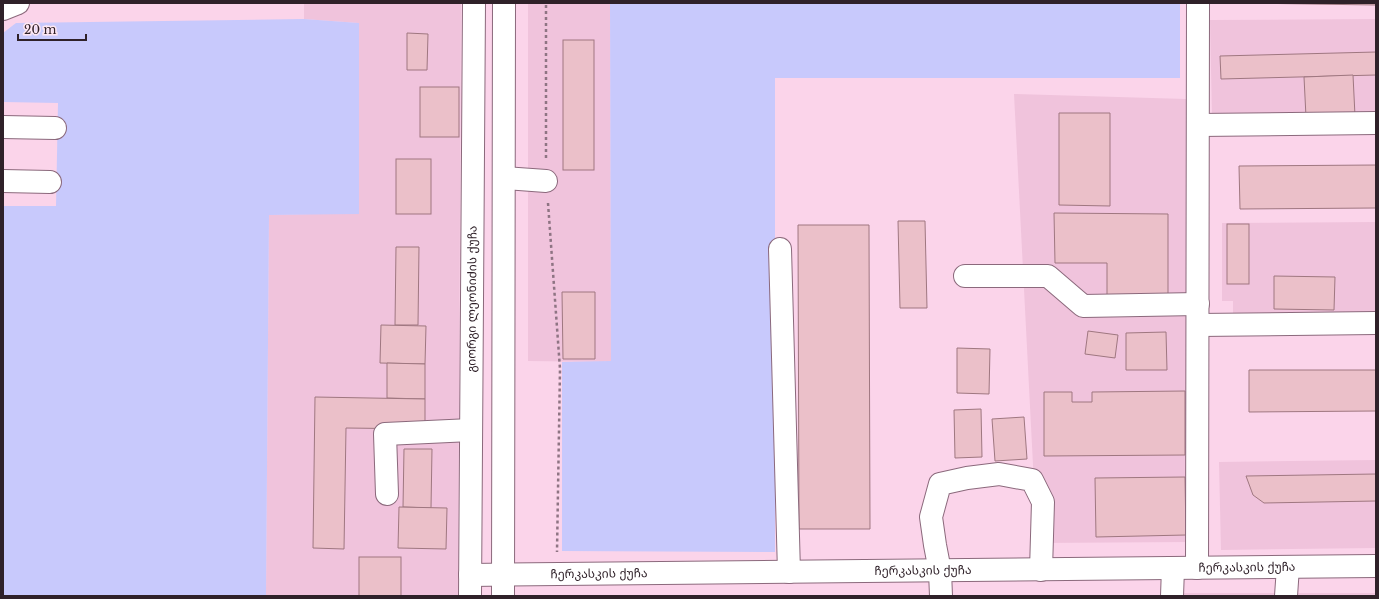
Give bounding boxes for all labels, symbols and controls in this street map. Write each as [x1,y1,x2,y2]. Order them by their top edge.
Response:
scale bar [18,16,86,42]
text: 20 m [24,22,56,37]
street label: გიორგი ლეონიძის ქუჩა [464,225,480,373]
street label: ჩერკასკის ქუჩა [1198,559,1295,575]
street label: ჩერკასკის ქუჩა [874,562,972,578]
street label: ჩერკასკის ქუჩა [550,565,648,581]

